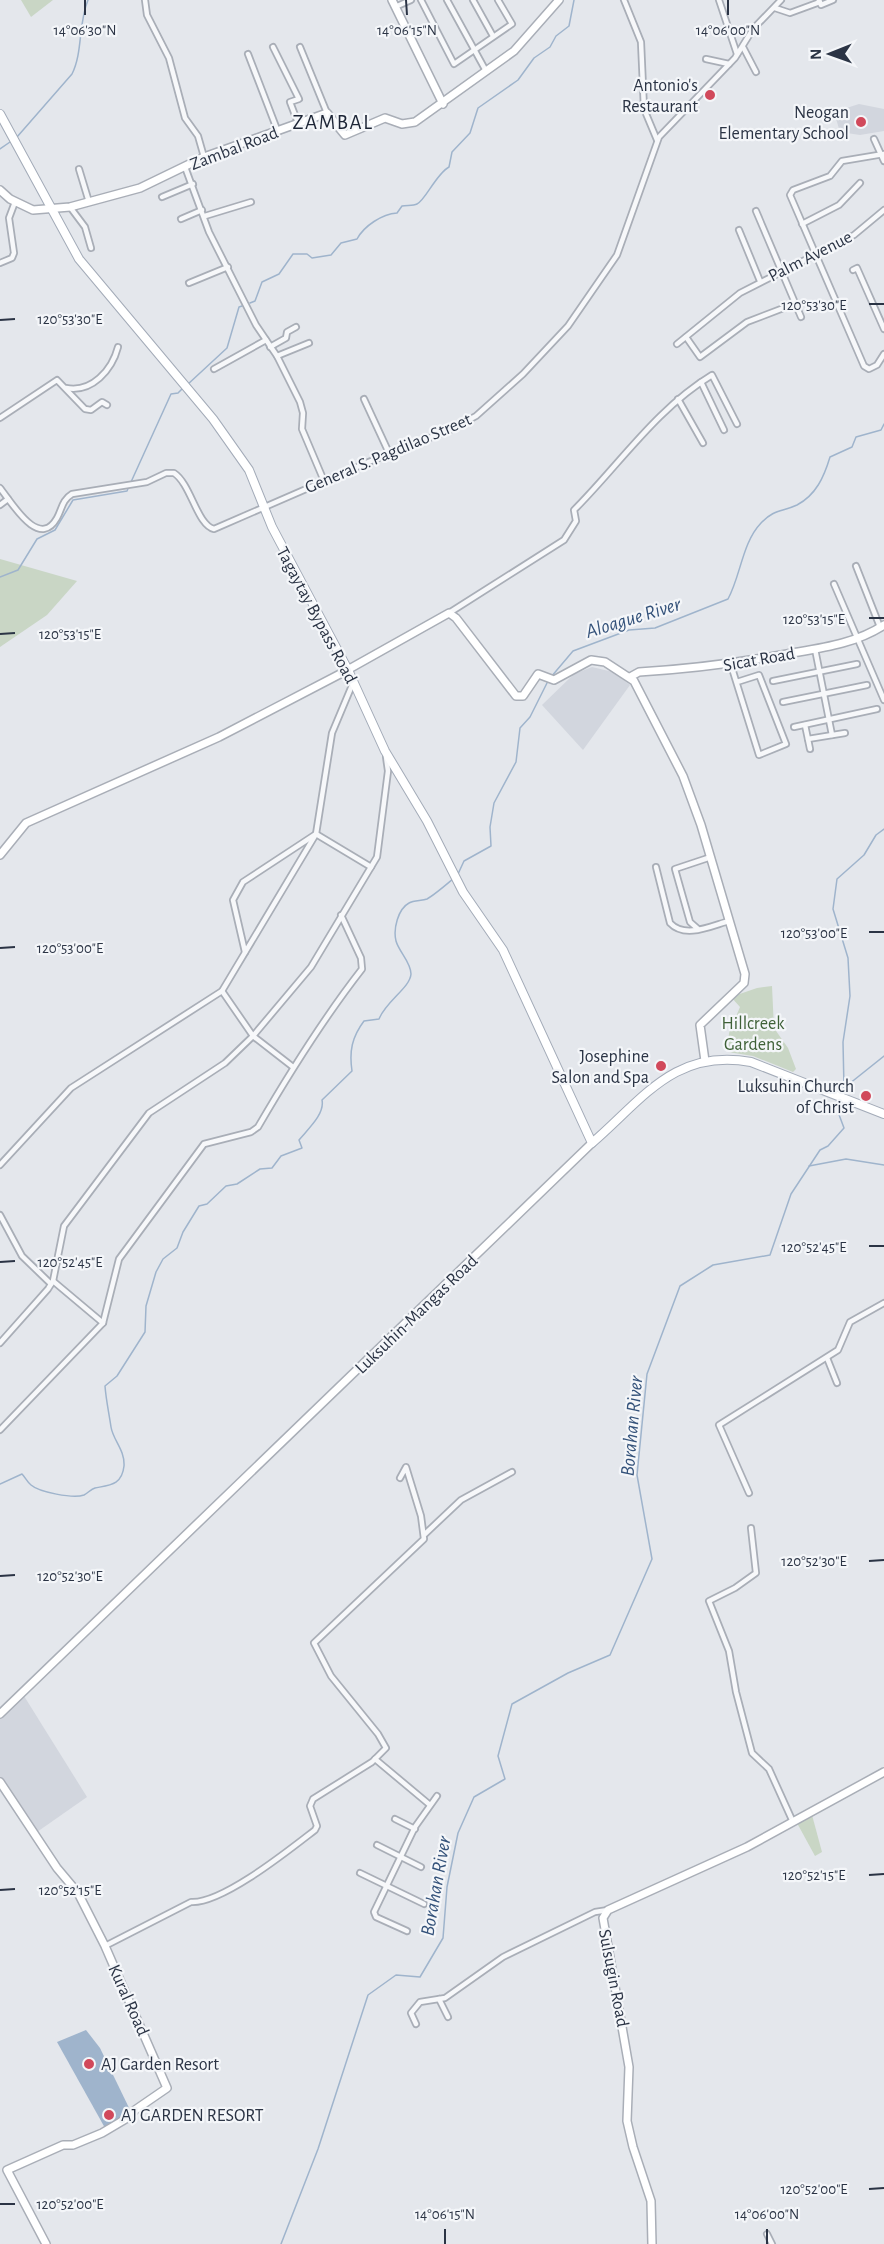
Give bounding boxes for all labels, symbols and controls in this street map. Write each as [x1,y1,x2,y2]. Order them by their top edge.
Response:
text: 14°06'30"N [54,23,116,38]
text: 14°06'15"N [377,23,437,38]
text: 14°06'00"N [696,23,760,38]
north arrow [800,24,860,84]
text: N [808,49,824,60]
place label: Antonio's Restaurant [622,77,698,116]
marker: Antonio's Restaurant [703,88,717,102]
place label: Neogan Elementary School [719,104,849,143]
district label: ZAMBAL [293,112,373,133]
marker: Neogan Elementary School [854,115,868,129]
street label: Zambal Road [188,124,281,174]
street label: Palm Avenue [766,228,855,286]
text: 120°53'30"E [782,298,846,313]
text: 120°53'30"E [38,312,102,327]
street label: General S. Pagdilao Street [303,411,474,497]
street label: Tagaytay Bypass Road [273,544,360,687]
water label: Aloague River [582,594,684,642]
text: 120°53'15"E [783,612,845,627]
text: 120°53'15"E [39,627,101,642]
street label: Sicat Road [722,645,796,675]
text: 120°53'00"E [781,926,847,941]
text: 120°53'00"E [37,941,103,956]
park label: Hillcreek Gardens [722,1015,785,1054]
place label: Josephine Salon and Spa [551,1048,649,1087]
marker: Josephine Salon and Spa [654,1059,668,1073]
place label: Luksuhin Church of Christ [738,1078,854,1117]
marker: Luksuhin Church of Christ [859,1089,873,1103]
text: 120°52'45"E [782,1240,846,1255]
street label: Luksuhin-Mangas Road [352,1252,481,1378]
text: 120°52'45"E [38,1255,102,1270]
water label: Borahan River [618,1375,646,1477]
text: 120°52'30"E [781,1554,847,1569]
text: 120°52'30"E [37,1569,103,1584]
water label: Borahan River [417,1834,455,1938]
text: 120°52'15"E [783,1868,845,1883]
text: 120°52'15"E [39,1883,101,1898]
street label: Sulsugin Road [595,1928,631,2029]
street label: Kural Road [104,1962,152,2039]
place label: AJ Garden Resort [101,2056,219,2074]
marker: AJ Garden Resort [82,2057,96,2071]
place label: AJ GARDEN RESORT [121,2107,264,2125]
marker: AJ GARDEN RESORT [102,2108,116,2122]
text: 120°52'00"E [780,2182,848,2197]
text: 120°52'00"E [36,2197,104,2212]
text: 14°06'15"N [415,2207,475,2222]
text: 14°06'00"N [735,2207,799,2222]

